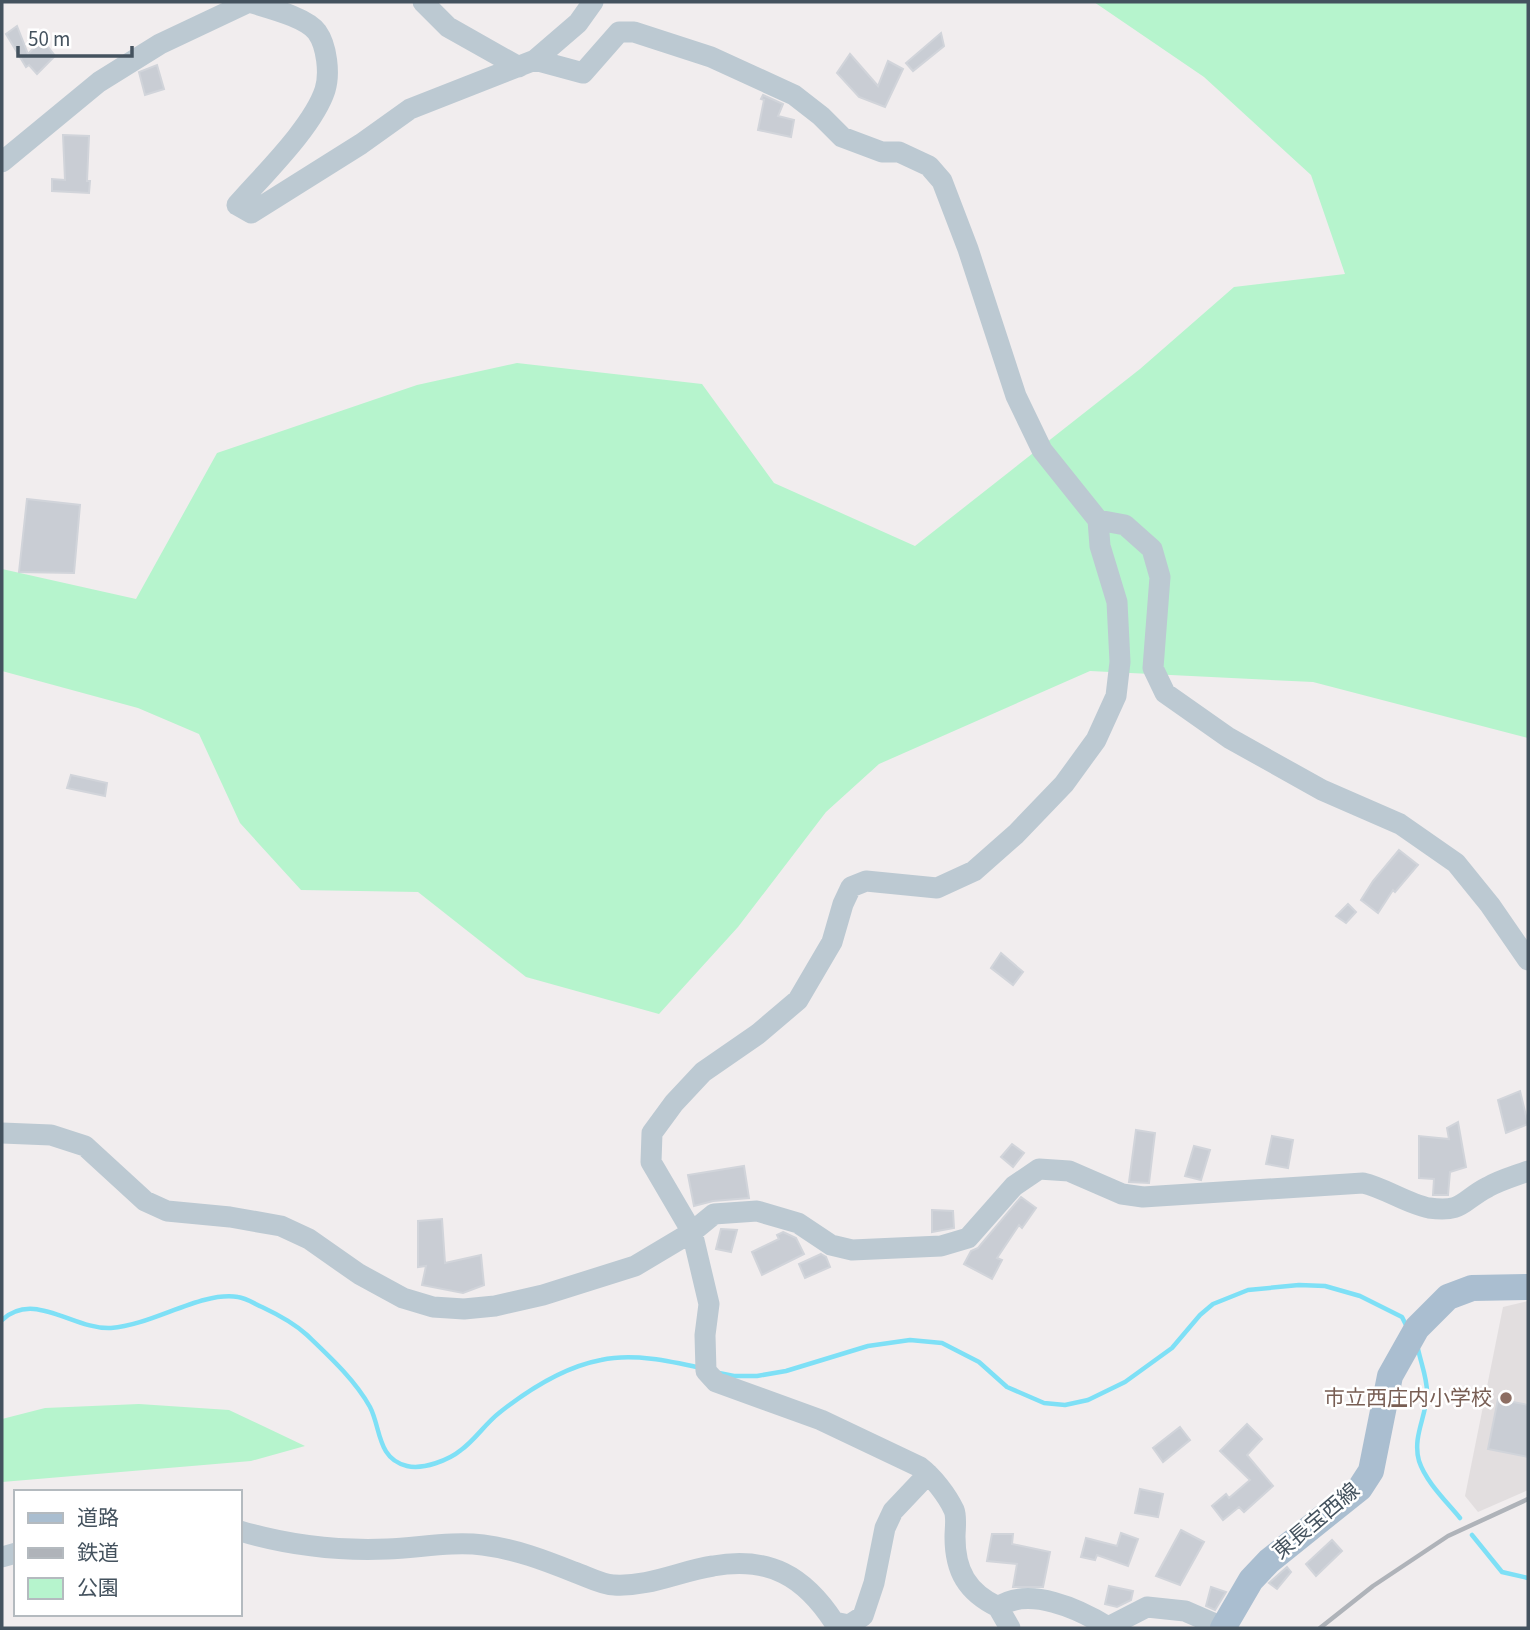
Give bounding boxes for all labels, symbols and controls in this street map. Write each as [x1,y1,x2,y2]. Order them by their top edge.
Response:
scale bar [18,14,131,58]
text: 50 m [28,24,70,54]
place label: 市立西庄内小学校 [1324,1383,1492,1413]
marker: 市立西庄内小学校 [1498,1390,1514,1406]
street label: 東長宝西線 [1266,1476,1366,1566]
legend [14,1490,242,1616]
text: 道路 [77,1503,119,1533]
text: 鉄道 [77,1538,119,1568]
text: 公園 [77,1573,119,1603]

